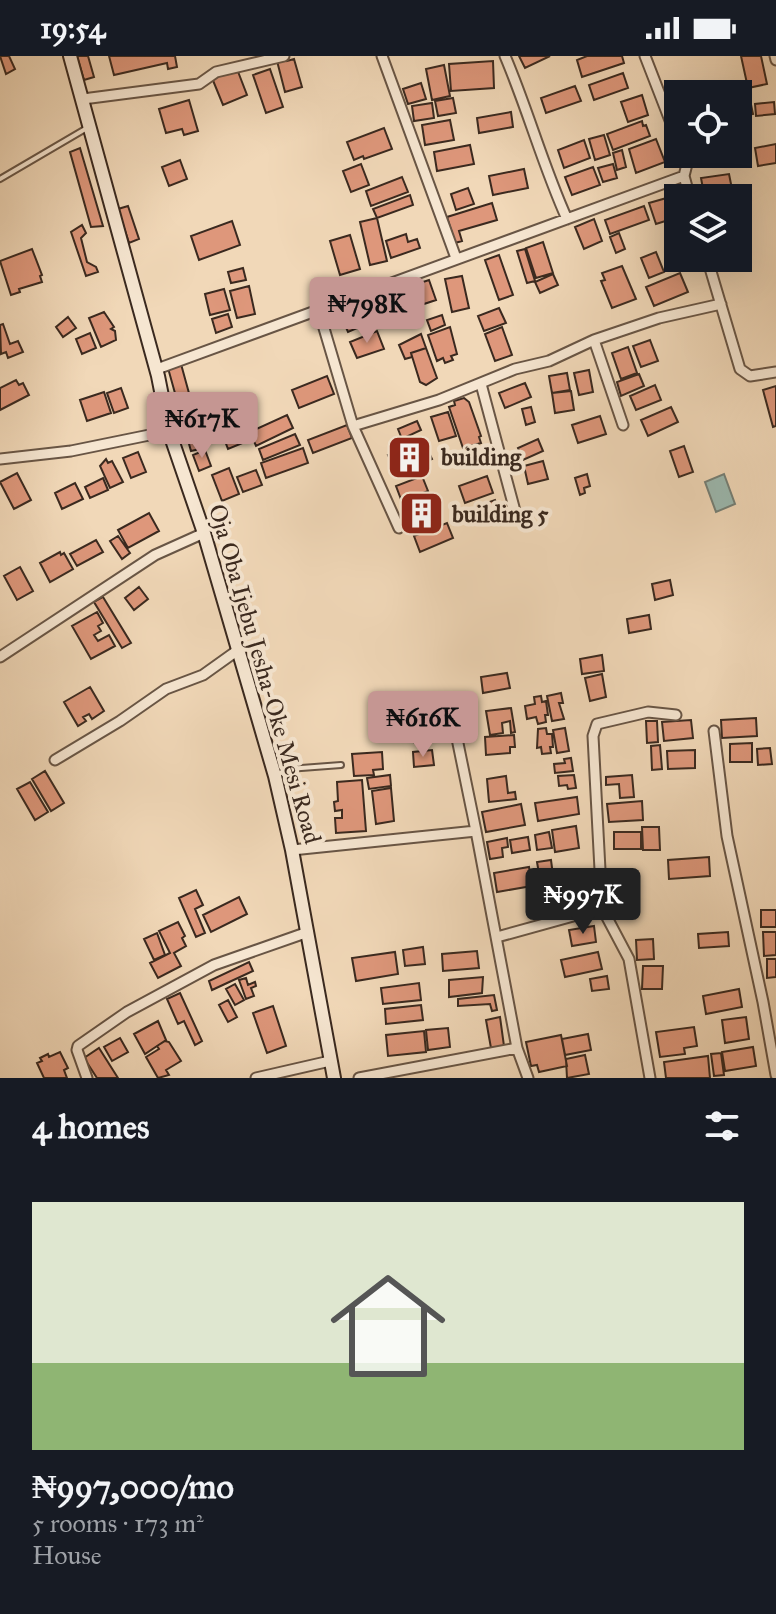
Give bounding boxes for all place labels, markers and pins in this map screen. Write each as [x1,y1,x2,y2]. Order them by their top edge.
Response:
pin: ₦798K [311,277,423,345]
pin: ₦617K [146,392,258,460]
building icon: building [386,433,434,481]
place label: building [440,442,522,472]
building icon: building 5 [397,490,445,538]
place label: building 5 [451,499,549,529]
pin: ₦616K [367,691,479,759]
pin: ₦997K [527,868,639,936]

